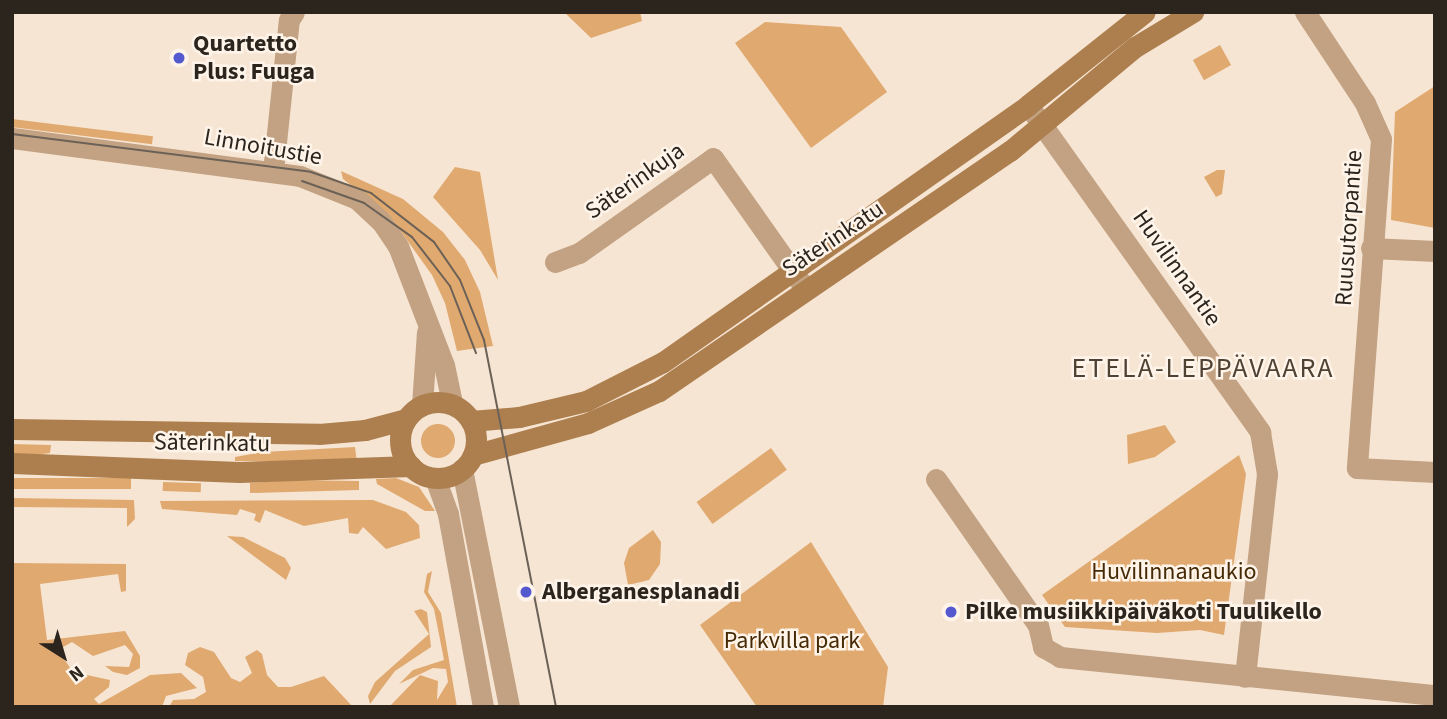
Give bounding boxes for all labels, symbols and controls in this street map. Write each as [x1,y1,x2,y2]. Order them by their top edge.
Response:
place label: Quartetto Plus: Fuuga [193,30,315,86]
marker: Quartetto Plus: Fuuga [171,50,187,66]
street label: Linnoitustie [202,122,324,172]
street label: Säterinkuja [580,136,690,226]
street label: Ruusutorpantie [1329,149,1369,307]
street label: Säterinkatu [777,195,889,283]
street label: Huvilinnantie [1126,204,1228,332]
district label: ETELÄ-LEPPÄVAARA [1073,351,1333,385]
street label: Säterinkatu [154,428,270,458]
park label: Huvilinnanaukio [1091,558,1257,586]
place label: Alberganesplanadi [542,578,740,606]
marker: Alberganesplanadi [516,582,536,602]
place label: Pilke musiikkipäiväkoti Tuulikello [965,598,1322,626]
marker: Pilke musiikkipäiväkoti Tuulikello [943,604,959,620]
north arrow [28,621,98,691]
park label: Parkvilla park [724,627,860,655]
text: N [63,659,89,688]

